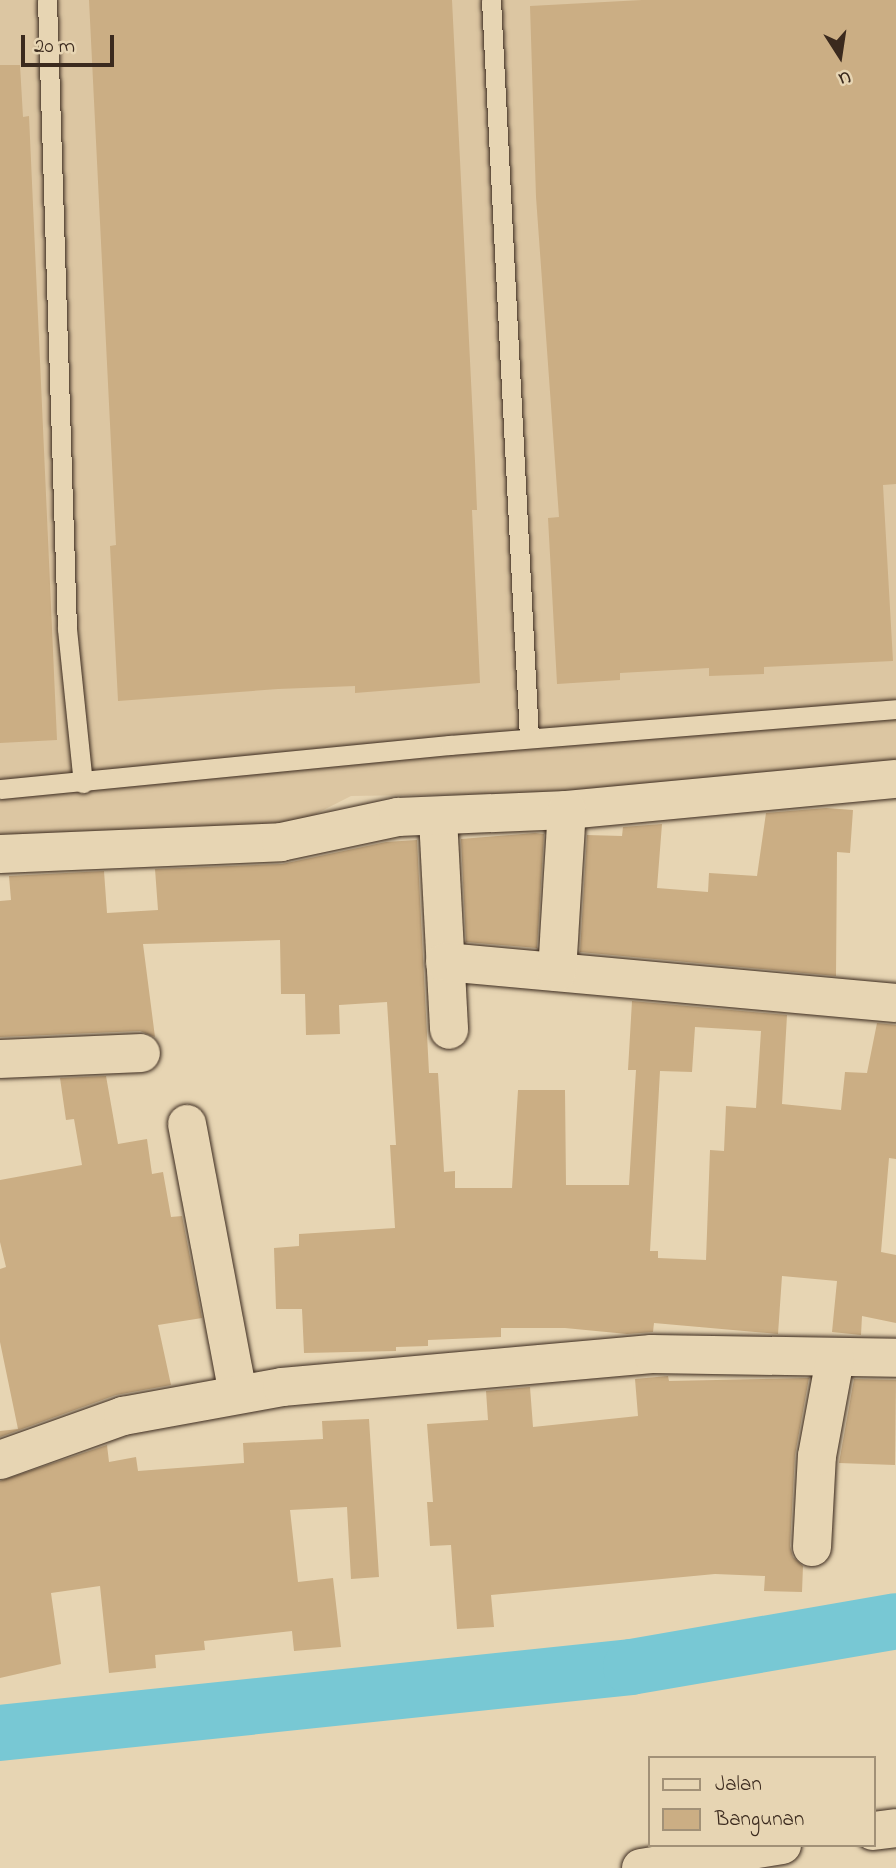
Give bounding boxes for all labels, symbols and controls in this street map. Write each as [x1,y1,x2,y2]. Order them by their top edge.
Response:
scale bar [24,21,117,65]
north arrow [805,21,875,91]
text: 20 m [34,32,75,62]
text: U [836,63,853,91]
legend [648,1756,875,1847]
text: Jalan [715,1770,762,1800]
text: Bangunan [715,1805,804,1835]

